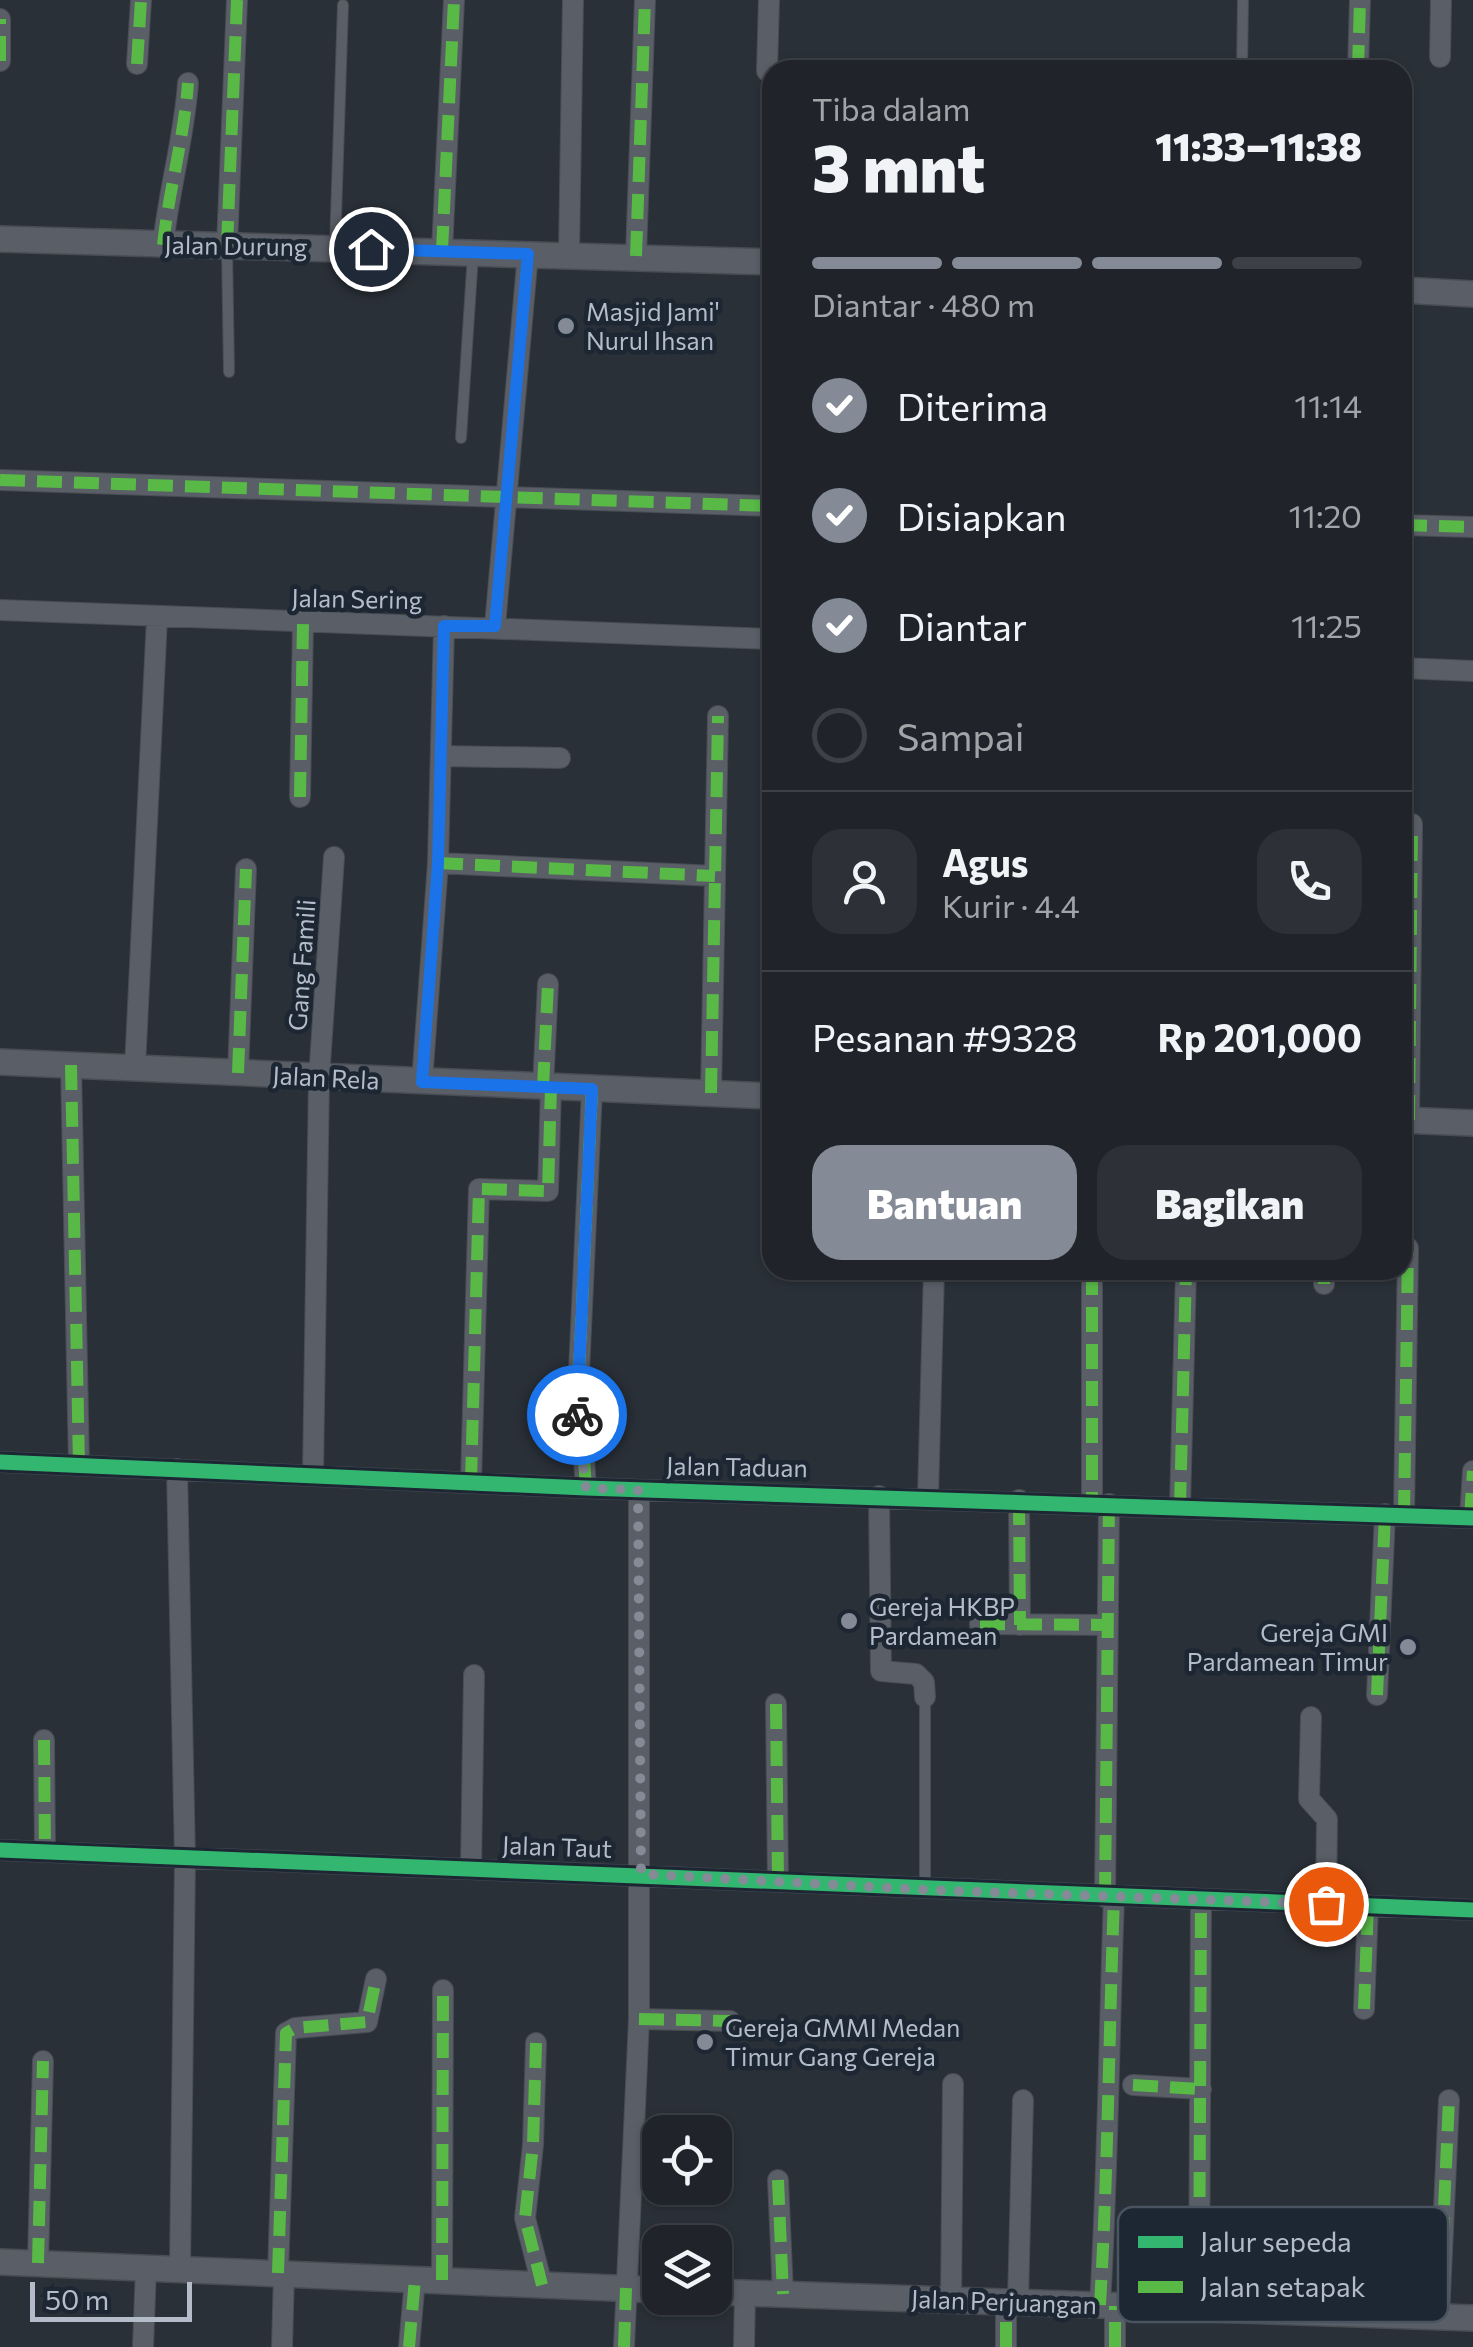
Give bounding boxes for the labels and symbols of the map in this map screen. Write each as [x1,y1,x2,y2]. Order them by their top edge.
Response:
pin [329,207,414,292]
street label: Jalan Durung [164,229,308,261]
place label: Masjid Jami' Nurul Ihsan [586,296,720,355]
marker: Masjid Jami' Nurul Ihsan [555,315,577,337]
street label: Jalan Sering [291,582,423,614]
street label: Gang Famili [281,898,321,1032]
street label: Jalan Rela [272,1059,380,1095]
courier [527,1365,627,1465]
street label: Jalan Taduan [666,1450,808,1482]
place label: Gereja HKBP Pardamean [869,1591,1015,1650]
marker: Gereja HKBP Pardamean [838,1610,860,1632]
place label: Gereja GMI Pardamean Timur [1187,1617,1388,1676]
marker: Gereja GMI Pardamean Timur [1397,1636,1419,1658]
street label: Jalan Taut [502,1829,613,1863]
pin [1284,1862,1369,1947]
place label: Gereja GMMI Medan Timur Gang Gereja [725,2012,960,2071]
marker: Gereja GMMI Medan Timur Gang Gereja [694,2031,716,2053]
legend [1118,2207,1448,2322]
text: Jalur sepeda [1200,2224,1352,2258]
text: Jalan setapak [1200,2269,1366,2303]
scale bar [30,2277,192,2322]
street label: Jalan Perjuangan [911,2283,1097,2319]

